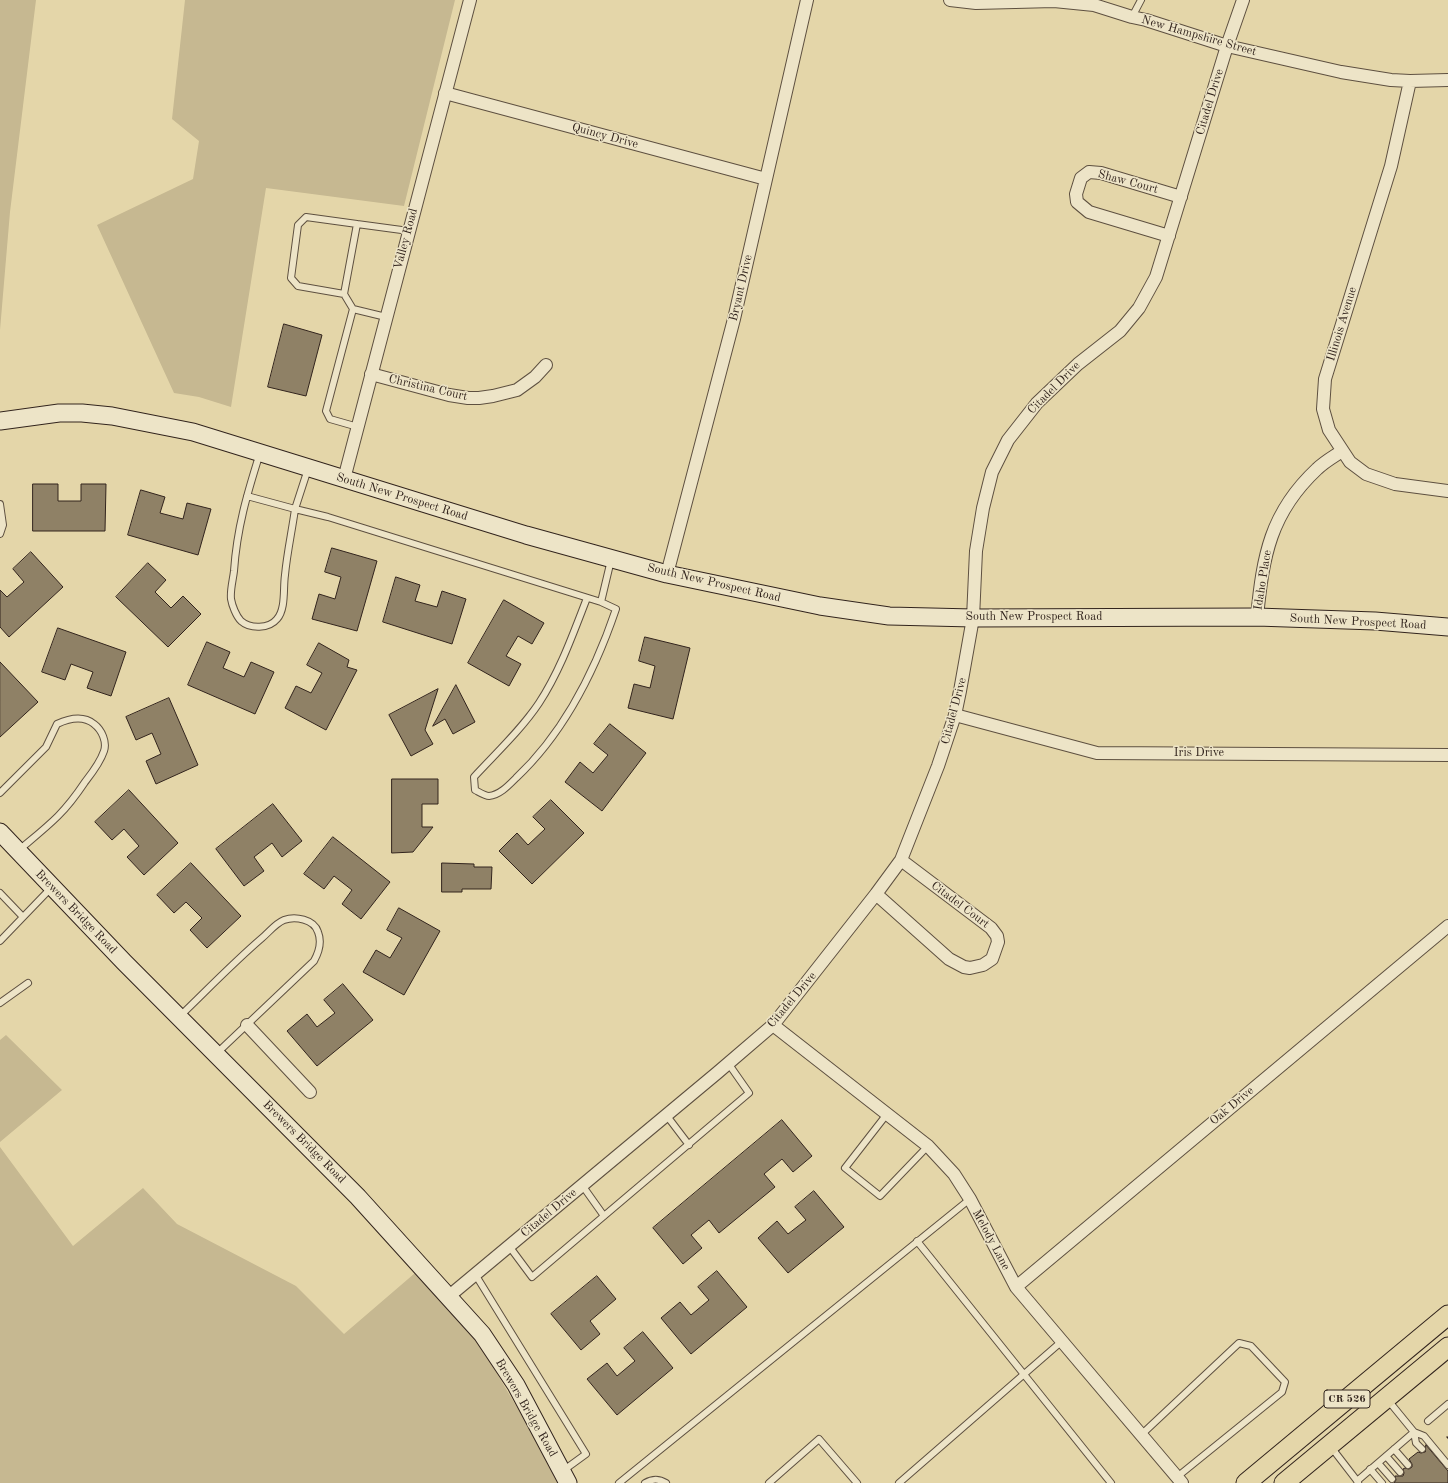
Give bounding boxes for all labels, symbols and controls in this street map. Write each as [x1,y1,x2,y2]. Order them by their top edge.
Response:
street label: New Hampshire Street [1140,13,1258,59]
street label: Citadel Drive [1193,67,1227,137]
street label: Quincy Drive [570,120,640,152]
street label: Shaw Court [1096,167,1160,197]
street label: Valley Road [391,207,421,271]
street label: Bryant Drive [726,253,756,323]
street label: Illinois Avenue [1324,285,1360,363]
street label: Citadel Drive [1025,359,1083,417]
street label: Christina Court [387,372,469,404]
street label: South New Prospect Road [334,470,470,524]
street label: Idaho Place [1251,549,1275,611]
street label: South New Prospect Road [646,561,782,605]
street label: South New Prospect Road [966,610,1102,624]
street label: South New Prospect Road [1289,611,1427,633]
street label: Citadel Drive [938,676,970,746]
street label: Iris Drive [1174,746,1224,760]
street label: Brewers Bridge Road [32,867,120,957]
street label: Citadel Court [928,878,992,932]
street label: Citadel Drive [764,969,820,1031]
street label: Oak Drive [1207,1084,1257,1128]
street label: Brewers Bridge Road [260,1098,348,1186]
street label: Citadel Drive [518,1185,580,1241]
street label: Melody Lane [969,1207,1013,1273]
street label: Brewers Bridge Road [492,1356,560,1460]
road number: CR 526 [1324,1390,1370,1408]

